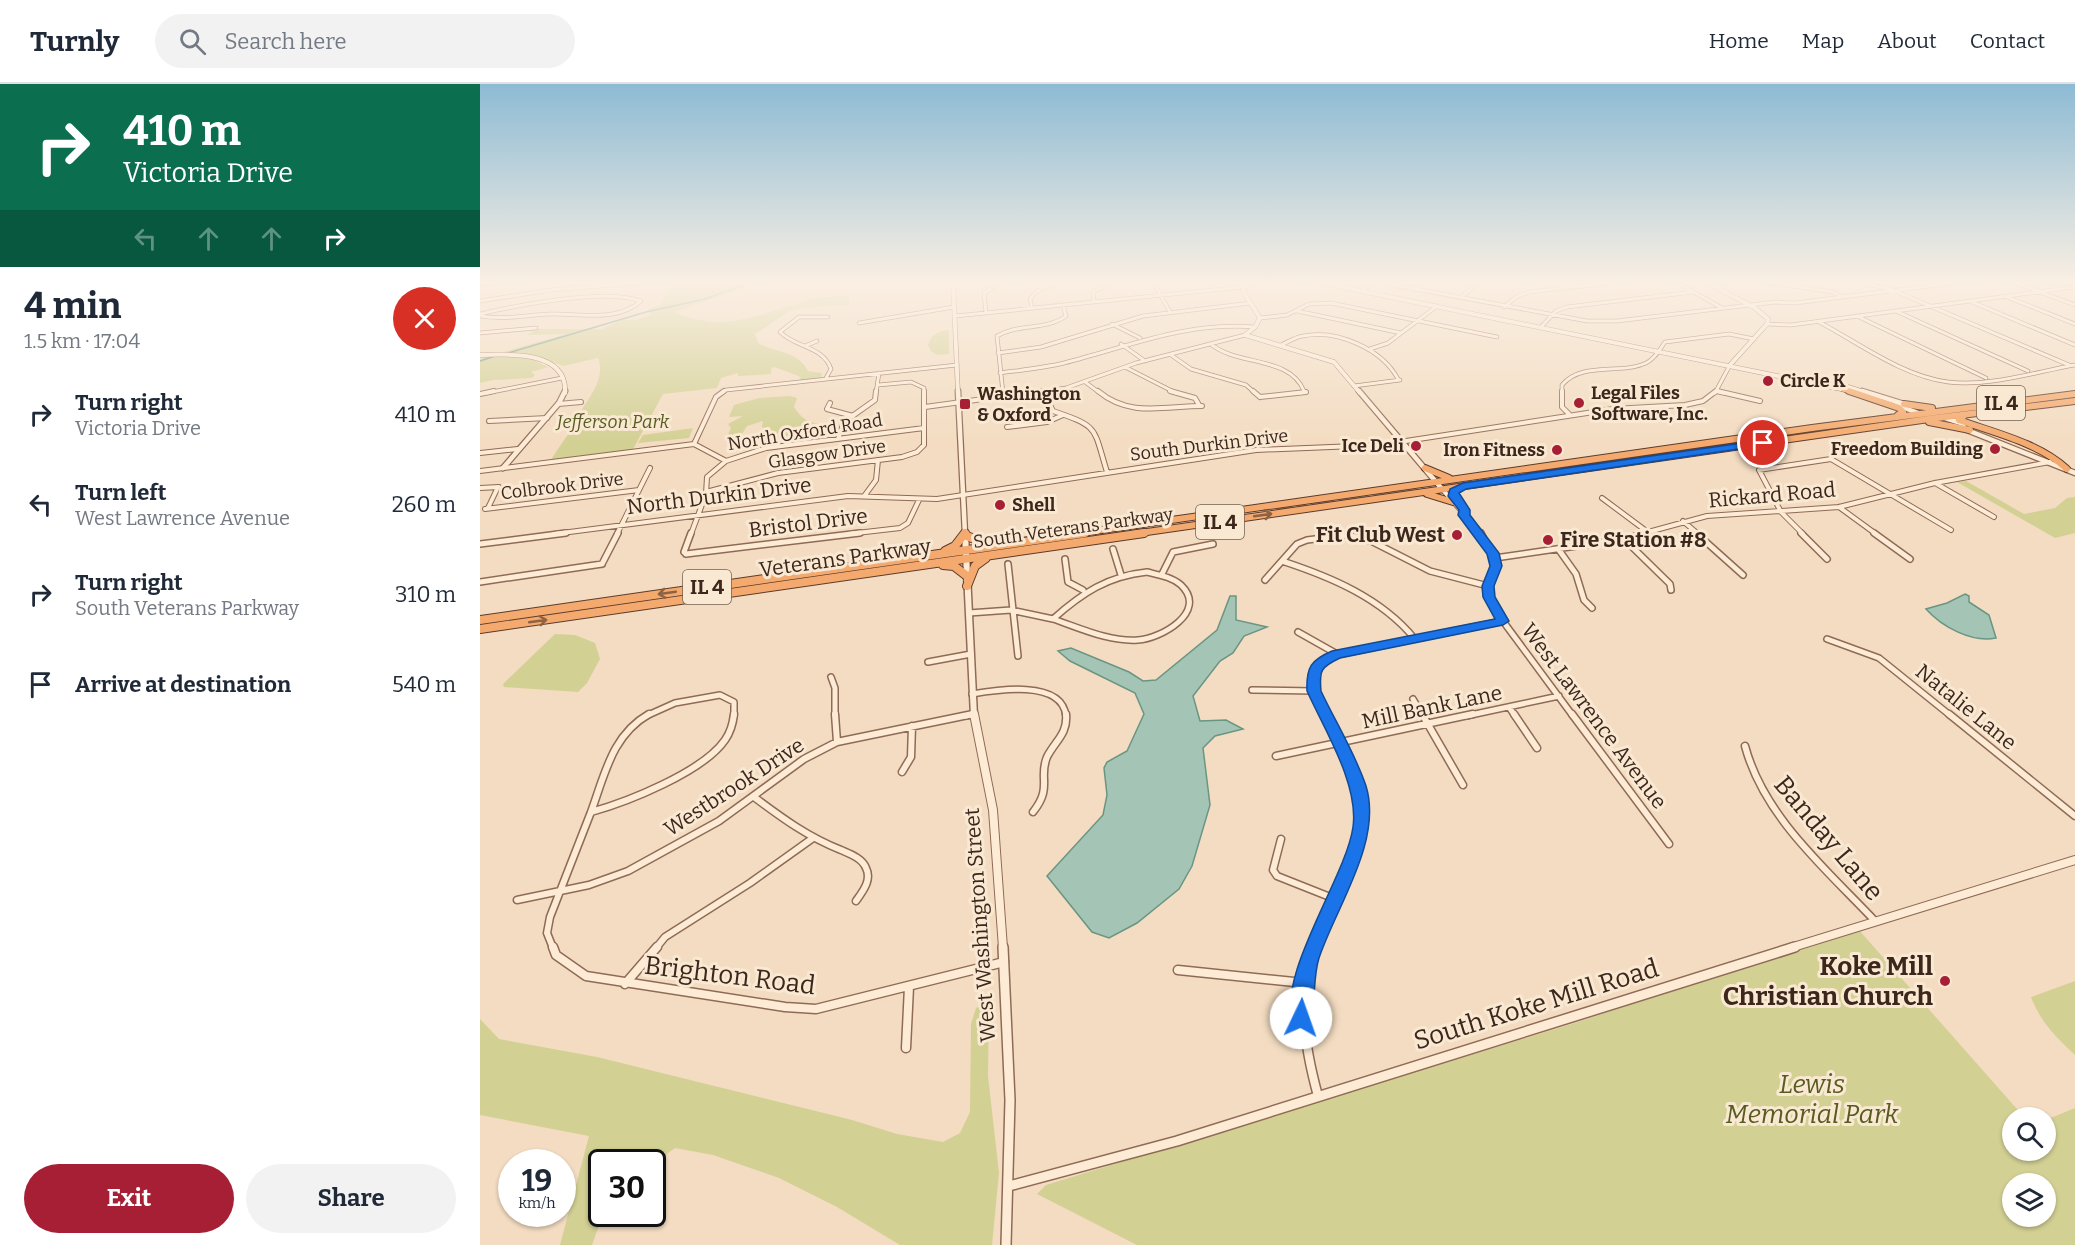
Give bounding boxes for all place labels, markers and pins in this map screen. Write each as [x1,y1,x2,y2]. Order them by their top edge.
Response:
place label: Circle K [1780,370,1846,392]
marker: Circle K [1761,374,1775,388]
place label: Legal Files Software, Inc. [1591,382,1708,425]
place label: Washington & Oxford [977,383,1081,426]
marker: Legal Files Software, Inc. [1572,396,1586,410]
marker: Washington & Oxford [958,397,972,411]
pin [1737,417,1788,468]
place label: Ice Deli [1342,435,1404,457]
place label: Freedom Building [1831,438,1984,460]
marker: Ice Deli [1409,439,1423,453]
place label: Iron Fitness [1443,439,1545,461]
marker: Freedom Building [1988,442,2002,456]
marker: Iron Fitness [1550,443,1564,457]
place label: Shell [1012,494,1056,516]
marker: Shell [993,498,1007,512]
place label: Fit Club West [1316,522,1446,548]
place label: Fire Station #8 [1560,527,1707,553]
marker: Fit Club West [1450,528,1464,542]
marker: Fire Station #8 [1541,533,1555,547]
place label: Koke Mill Christian Church [1723,951,1934,1012]
marker: Koke Mill Christian Church [1938,974,1952,988]

